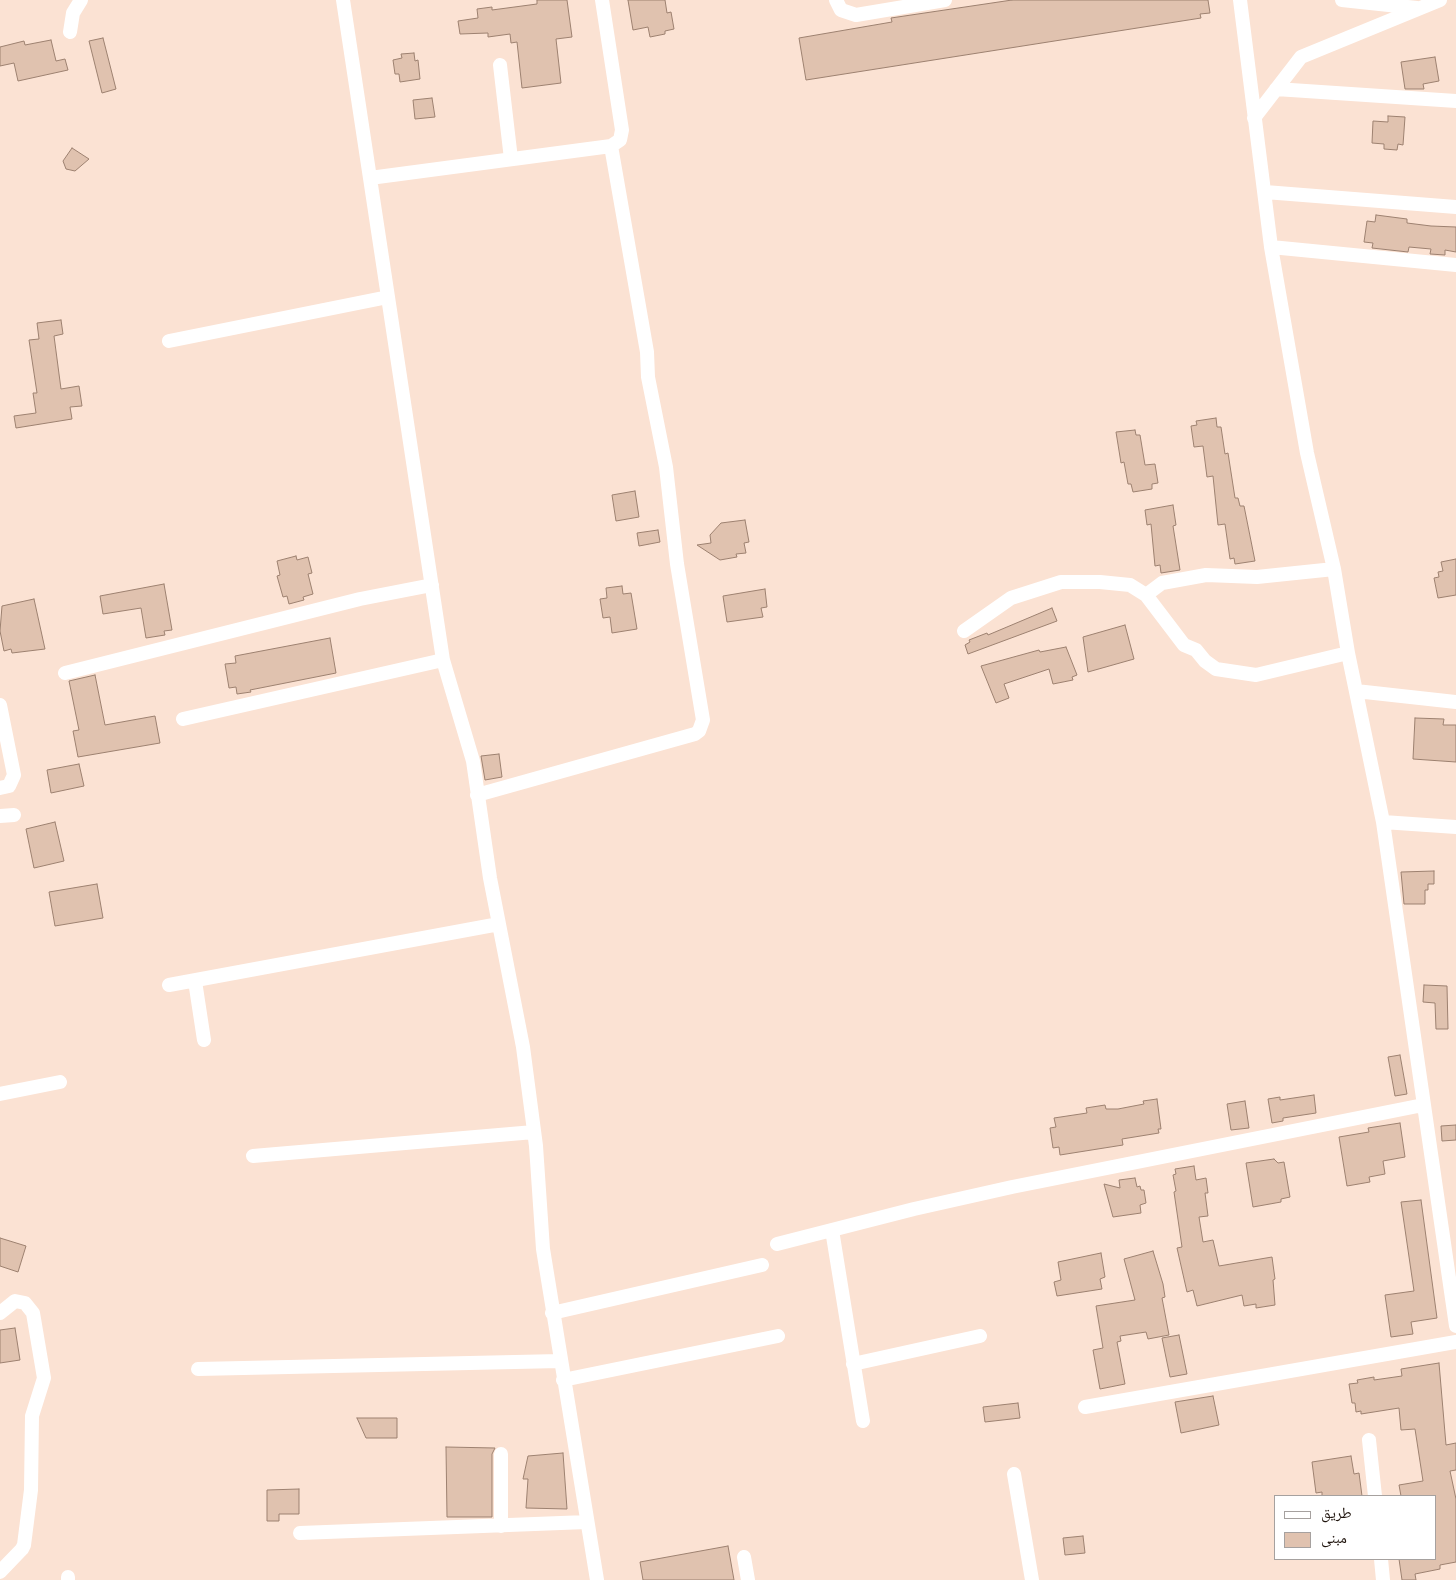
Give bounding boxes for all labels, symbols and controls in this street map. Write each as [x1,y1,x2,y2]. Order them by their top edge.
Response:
legend [1274,1495,1436,1560]
text: طريق [1321,1503,1352,1521]
text: مبنى [1321,1528,1347,1546]

